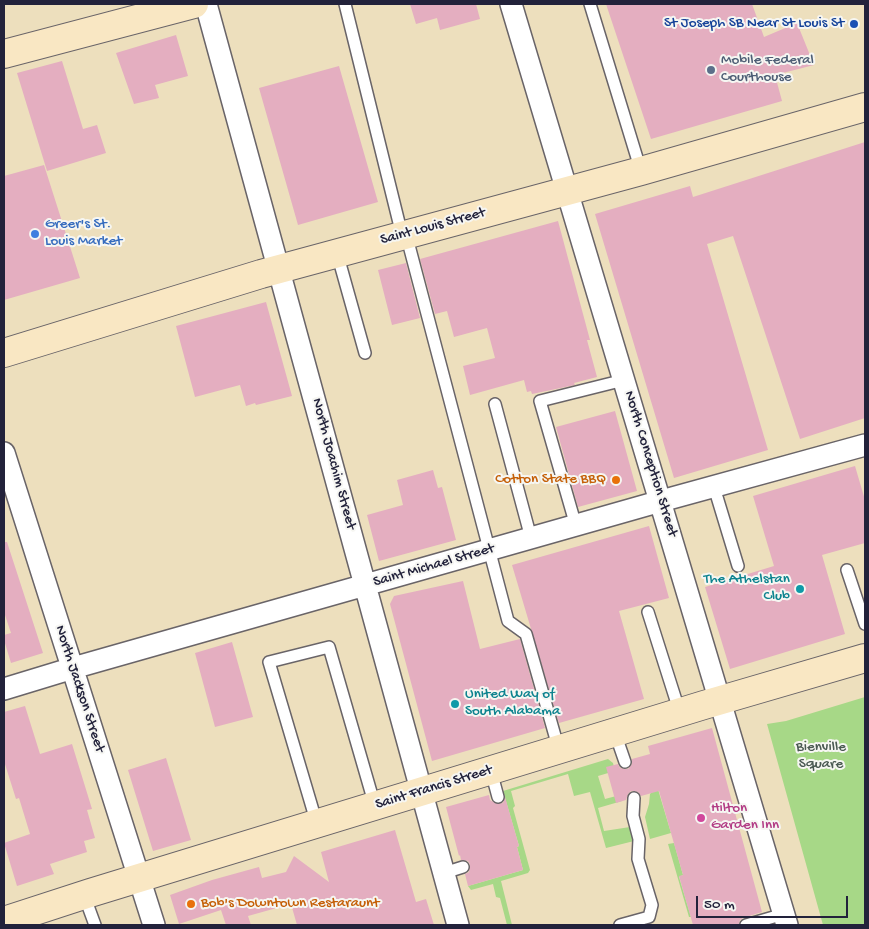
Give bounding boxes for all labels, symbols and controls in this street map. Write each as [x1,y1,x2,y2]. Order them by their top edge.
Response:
place label: St Joseph SB Near St Louis St [664,15,844,33]
marker: St Joseph SB Near St Louis St [848,18,860,30]
place label: Mobile Federal Courthouse [721,52,814,87]
marker: Mobile Federal Courthouse [705,64,717,76]
street label: Saint Louis Street [379,204,487,250]
place label: Greer's St. Louis Market [45,216,122,251]
marker: Greer's St. Louis Market [29,228,41,240]
street label: North Conception Street [619,389,681,539]
street label: North Joachim Street [307,396,359,532]
place label: Cotton State BBQ [495,471,606,489]
marker: Cotton State BBQ [610,474,622,486]
street label: Saint Michael Street [371,540,497,592]
place label: The Athelstan Club [704,571,790,606]
marker: The Athelstan Club [794,583,806,595]
street label: North Jackson Street [50,623,108,755]
place label: United Way of South Alabama [465,686,560,721]
marker: United Way of South Alabama [449,698,461,710]
park label: Bienville Square [796,739,846,774]
street label: Saint Francis Street [373,762,495,814]
place label: Hilton Garden Inn [711,800,779,835]
marker: Hilton Garden Inn [695,812,707,824]
scale bar [699,886,852,918]
place label: Bob's Downtown Restaraunt [201,895,379,913]
text: 50 m [704,896,735,914]
marker: Bob's Downtown Restaraunt [185,898,197,910]

